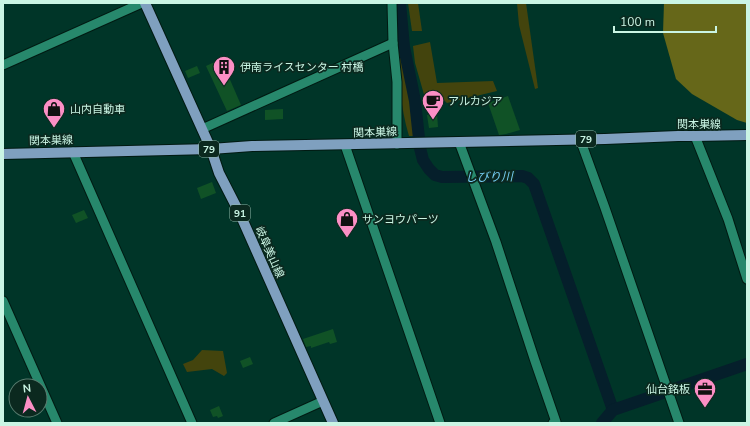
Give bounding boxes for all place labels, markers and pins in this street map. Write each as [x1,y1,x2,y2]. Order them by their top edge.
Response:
building icon: 伊南ライスセンター 村橋 [211,54,237,87]
place label: 伊南ライスセンター 村橋 [240,60,364,75]
cafe icon: アルカジア [420,88,446,121]
place label: アルカジア [448,94,503,109]
shop icon: 山内自動車 [41,96,67,129]
place label: 山内自動車 [70,102,125,117]
shop icon: サンヨウパーツ [334,206,360,239]
place label: サンヨウパーツ [362,212,439,227]
office icon: 仙台銘板 [692,376,718,409]
place label: 仙台銘板 [646,382,690,397]

